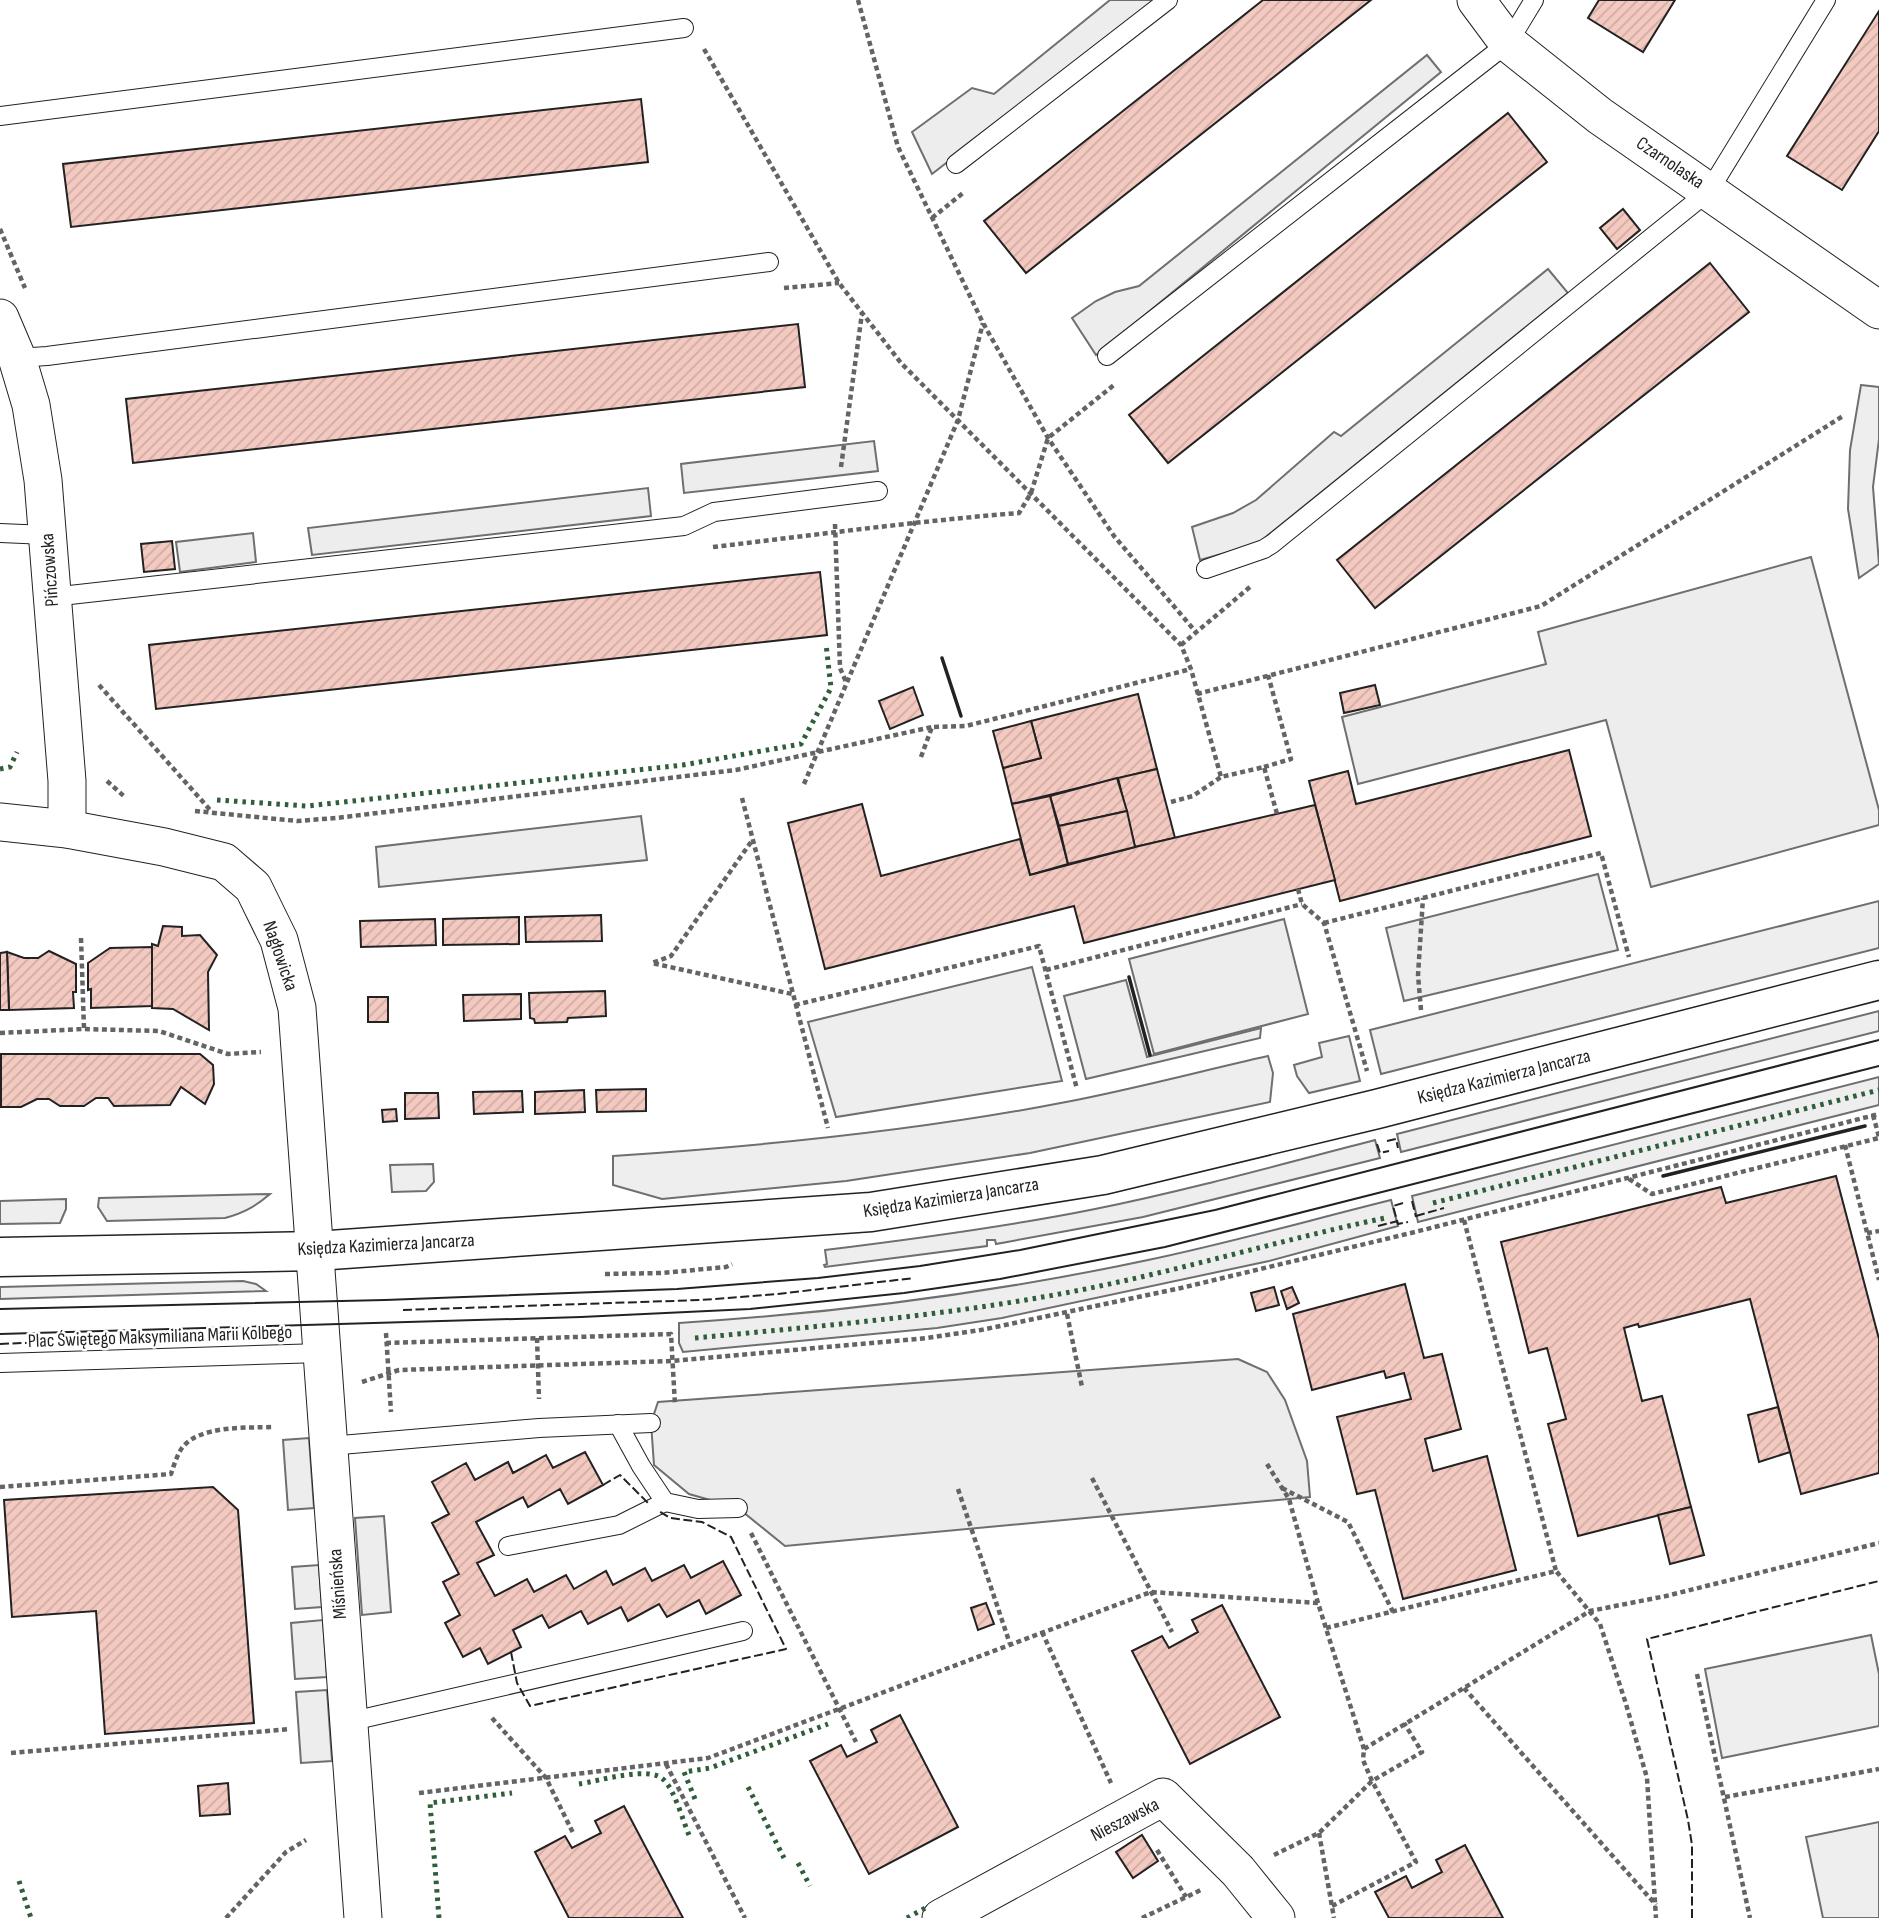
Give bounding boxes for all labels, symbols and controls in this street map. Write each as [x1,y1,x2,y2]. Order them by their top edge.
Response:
street label: Czarnolaska [1632,132,1708,194]
street label: Pińczowska [36,532,64,608]
street label: Nagłowicka [257,918,303,994]
street label: Księdza Kazimierza Jancarza [1415,1044,1593,1110]
street label: Księdza Kazimierza Jancarza [862,1173,1040,1223]
street label: Księdza Kazimierza Jancarza [297,1229,475,1261]
street label: Plac Świętego Maksymiliana Marii Kolbego [27,1321,293,1353]
street label: Miśnieńska [324,1548,352,1620]
street label: Nieszawska [1087,1793,1163,1847]

